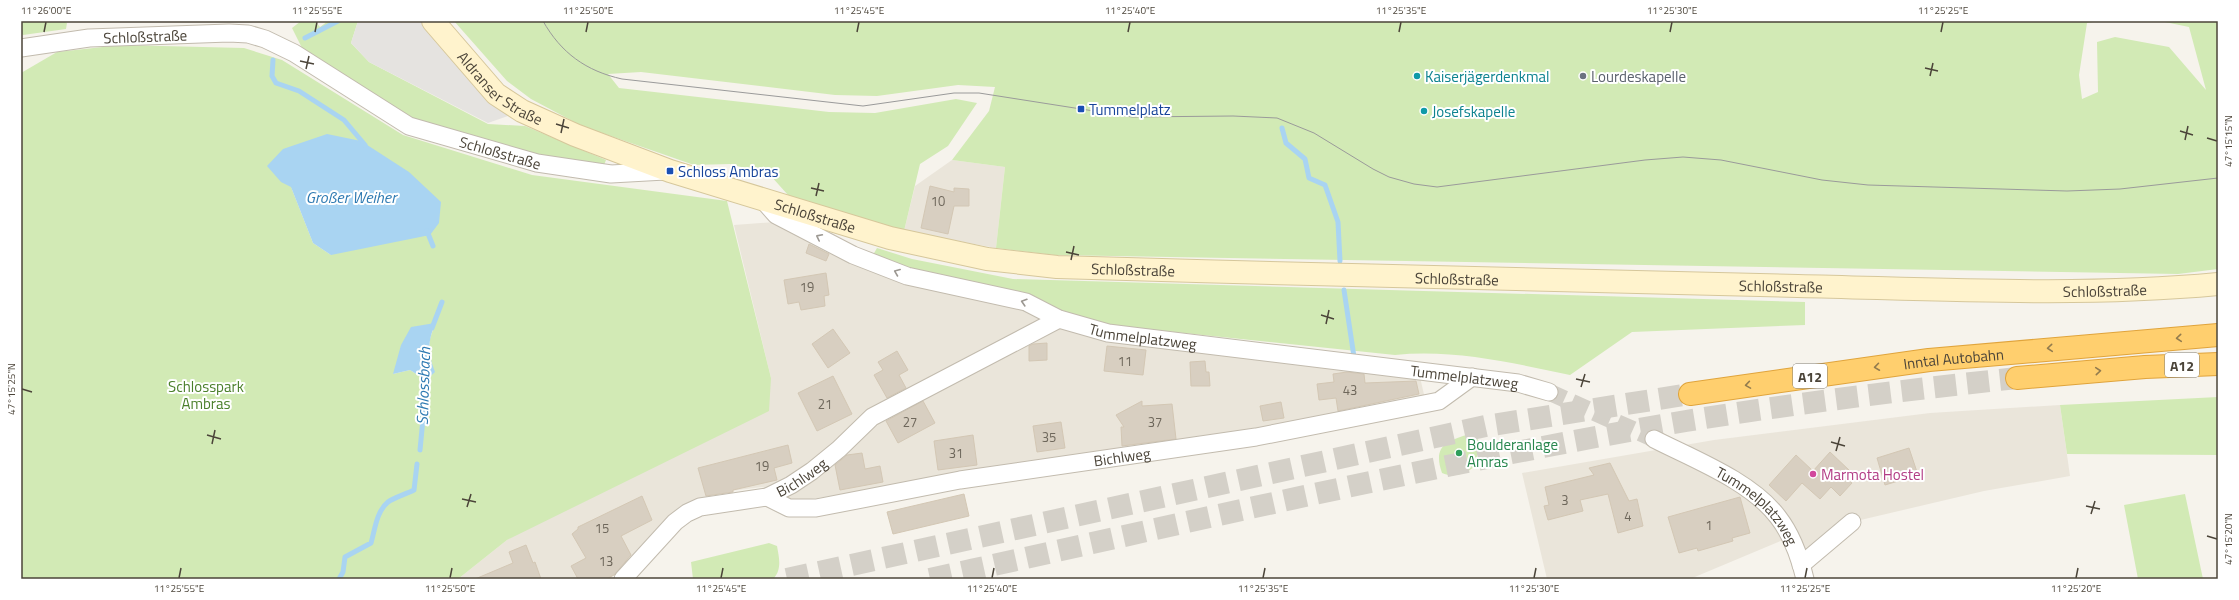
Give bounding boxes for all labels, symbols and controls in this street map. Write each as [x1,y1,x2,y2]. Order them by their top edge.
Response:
text: 11°26'00"E [21,3,72,18]
text: 11°25'55"E [292,3,343,18]
text: 11°25'50"E [563,3,614,18]
text: 11°25'45"E [834,3,885,18]
text: 11°25'40"E [1105,3,1156,18]
text: 11°25'35"E [1376,3,1427,18]
text: 11°25'30"E [1647,3,1698,18]
text: 11°25'25"E [1918,3,1969,18]
street label: Schloßstraße [103,23,188,49]
street label: Aldranser Straße [452,46,547,130]
place label: Kaiserjägerdenkmal [1425,65,1549,88]
place label: Lourdeskapelle [1591,65,1686,88]
marker: Kaiserjägerdenkmal [1412,71,1422,81]
marker: Lourdeskapelle [1578,71,1588,81]
place label: Tummelplatz [1089,98,1171,121]
place label: Josefskapelle [1432,100,1515,123]
marker: Tummelplatz [1076,104,1086,114]
marker: Josefskapelle [1419,106,1429,116]
text: 47°15'15"N [2221,115,2236,167]
street label: Schloßstraße [457,130,544,175]
place label: Schloss Ambras [678,160,778,183]
marker: Schloss Ambras [665,166,675,176]
water label: Großer Weiher [306,185,398,209]
house number: 10 [931,191,945,211]
street label: Schloßstraße [772,192,859,238]
one-way arrow [816,234,823,242]
street label: Schloßstraße [1091,256,1175,282]
street label: Schloßstraße [1415,266,1499,291]
one-way arrow [894,269,901,277]
street label: Schloßstraße [1739,273,1823,298]
house number: 19 [800,277,814,297]
street label: Schloßstraße [2063,277,2147,303]
one-way arrow [1020,298,1027,307]
street label: Tummelplatzweg [1087,317,1198,355]
one-way arrow [2176,334,2182,343]
street label: Inntal Autobahn [1902,342,2005,375]
one-way arrow [2047,344,2053,353]
water label: Schlossbach [410,346,436,425]
house number: 11 [1118,351,1132,371]
road number: A12 [2165,353,2199,377]
street label: Tummelplatzweg [1409,359,1520,394]
one-way arrow [1874,362,1880,371]
text: 47°15'25"N [4,363,19,415]
road number: A12 [1793,364,1827,388]
one-way arrow [2095,366,2101,375]
park label: Schlosspark Ambras [168,375,244,415]
house number: 43 [1343,380,1357,400]
one-way arrow [1745,380,1751,389]
house number: 21 [818,394,832,414]
house number: 27 [903,412,917,432]
house number: 37 [1148,412,1162,432]
house number: 35 [1042,427,1056,447]
place label: Boulderanlage Amras [1467,433,1558,473]
street label: Bichlweg [1092,441,1152,472]
house number: 31 [949,443,963,463]
marker: Boulderanlage Amras [1454,448,1464,458]
street label: Bichlweg [772,452,832,502]
house number: 19 [755,456,769,476]
street label: Tummelplatzweg [1712,460,1804,549]
place label: Marmota Hostel [1821,463,1924,486]
marker: Marmota Hostel [1808,469,1818,479]
house number: 3 [1561,490,1569,510]
house number: 4 [1624,506,1632,526]
text: 47°15'20"N [2221,513,2236,565]
house number: 1 [1705,515,1713,535]
house number: 15 [595,518,609,538]
house number: 13 [599,551,613,571]
text: 11°25'55"E [154,581,205,596]
text: 11°25'50"E [425,581,476,596]
text: 11°25'45"E [696,581,747,596]
text: 11°25'40"E [967,581,1018,596]
text: 11°25'35"E [1238,581,1289,596]
text: 11°25'30"E [1509,581,1560,596]
text: 11°25'25"E [1780,581,1831,596]
text: 11°25'20"E [2051,581,2102,596]

